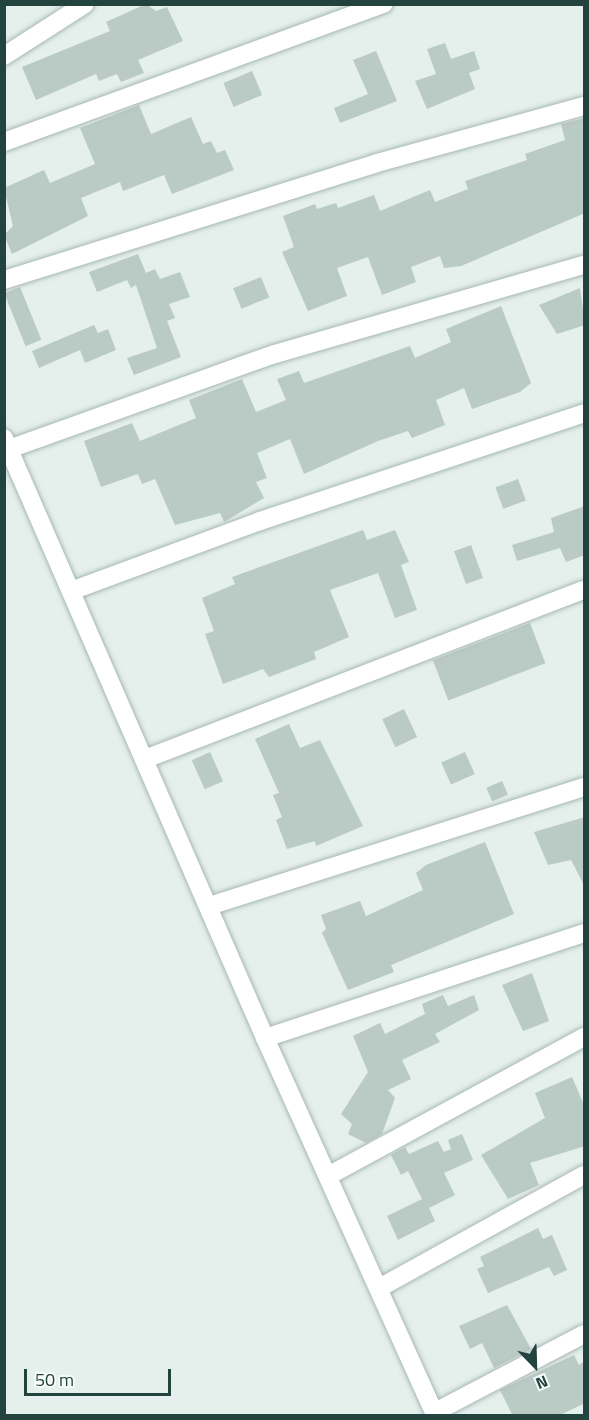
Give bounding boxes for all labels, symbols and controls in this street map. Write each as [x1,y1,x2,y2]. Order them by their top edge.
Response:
north arrow [505,1336,565,1396]
scale bar [27,1357,174,1395]
text: 50 m [35,1366,74,1393]
text: N [532,1369,552,1396]

